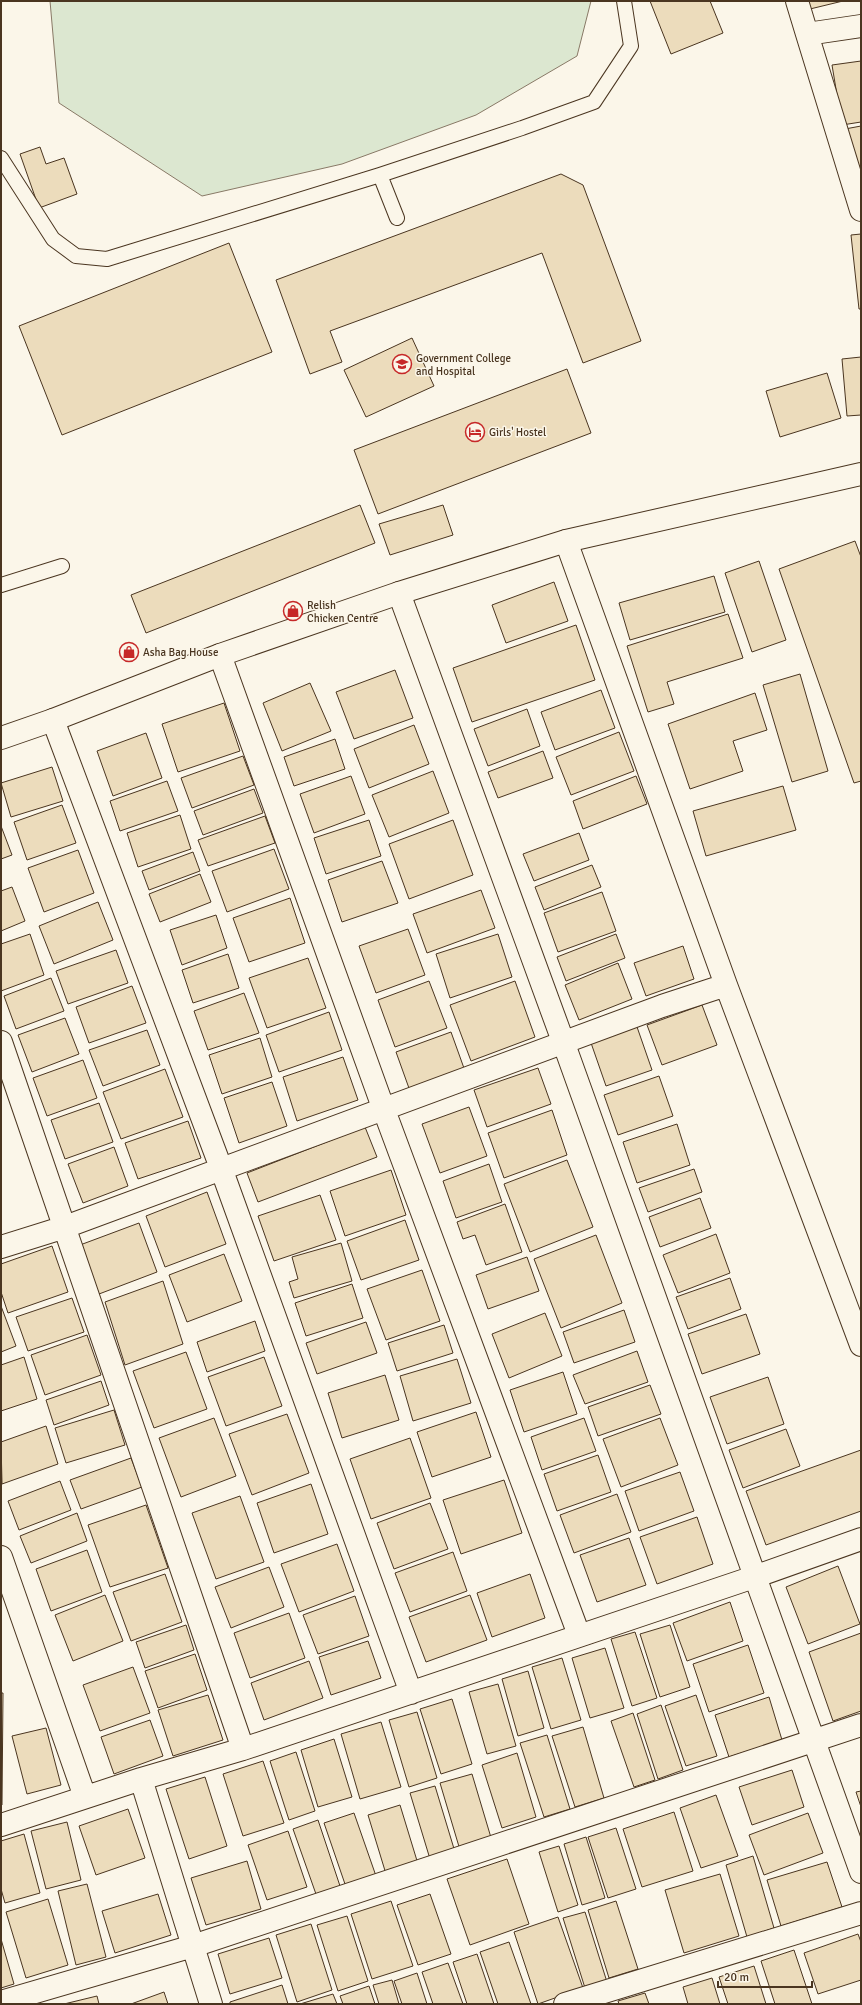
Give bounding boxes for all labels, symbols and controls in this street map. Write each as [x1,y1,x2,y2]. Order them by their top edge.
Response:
place label: Government College and Hospital [416,352,511,378]
school or university icon: Government College and Hospital [391,353,413,375]
hotel icon: Girls' Hostel [464,421,486,443]
place label: Girls' Hostel [489,426,546,439]
place label: Relish Chicken Centre [307,599,378,625]
shop icon: Relish Chicken Centre [282,600,304,622]
shop icon: Asha Bag House [118,641,140,663]
place label: Asha Bag House [143,646,218,659]
scale bar [718,1963,812,1989]
text: 20 m [724,1970,749,1985]

